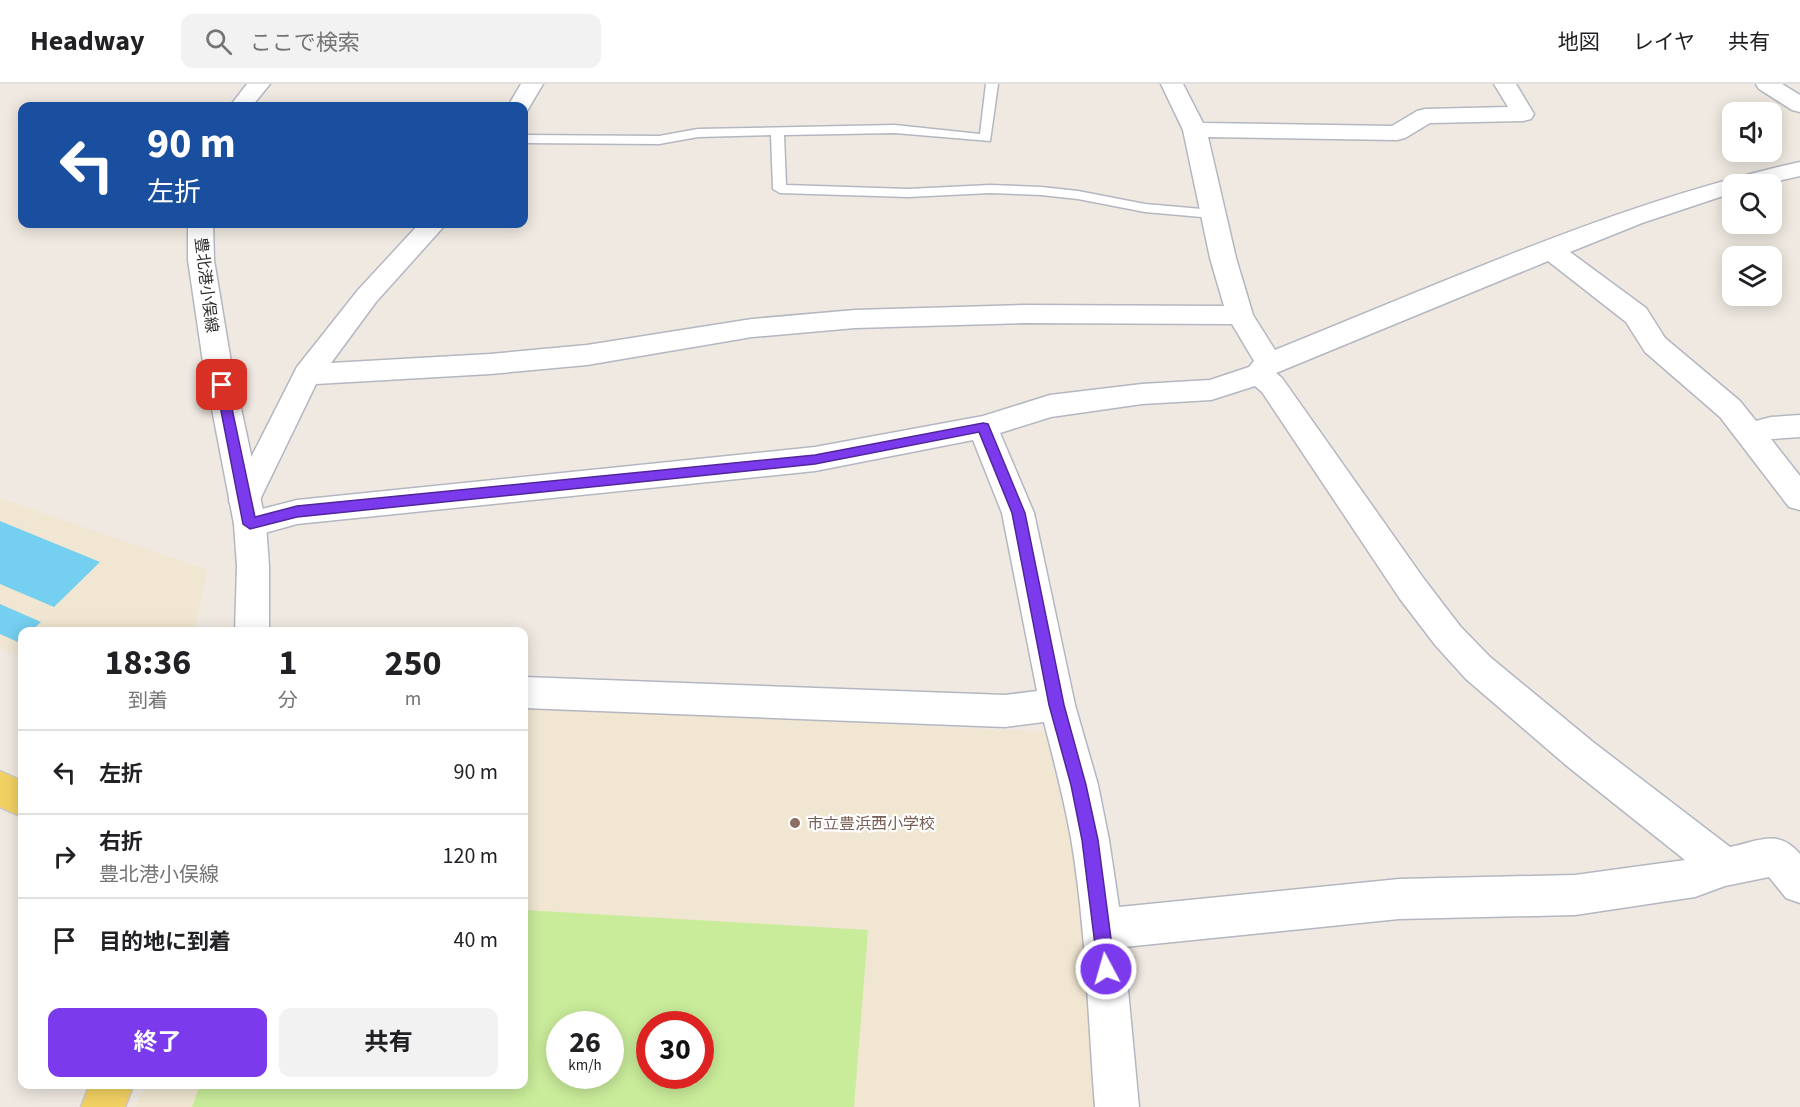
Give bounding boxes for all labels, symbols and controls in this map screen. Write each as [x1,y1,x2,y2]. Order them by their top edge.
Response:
search box [181,14,601,68]
text: Headway [30,21,145,61]
icon: search [202,25,235,58]
text: ここで検索 [250,27,360,59]
text: 地図 [1558,27,1600,57]
text: レイヤ [1633,27,1695,57]
text: 共有 [1728,27,1770,57]
map controls [1722,102,1782,306]
button: sound [1722,102,1782,162]
text: 90 m [147,114,236,174]
icon: left [48,126,126,204]
text: 左折 [147,173,201,212]
button: search [1722,174,1782,234]
street label: 豊北港小俣線 [189,236,223,334]
button: layers [1722,246,1782,306]
pin [196,359,247,410]
icon: arrive [205,368,238,401]
text: 18:36 [105,637,191,688]
text: 1 [278,637,297,688]
text: 250 [384,638,441,689]
text: m [405,685,421,713]
text: 到着 [128,687,168,715]
text: 分 [278,687,298,715]
icon: left [48,756,81,789]
text: 90 m [453,756,498,788]
text: 左折 [99,758,143,790]
place label: 市立豊浜西小学校 [807,813,935,835]
marker: 市立豊浜西小学校 [788,816,802,830]
text: 右折 [99,826,143,858]
icon: right [48,840,81,873]
text: 120 m [443,840,498,872]
text: 豊北港小俣線 [99,861,219,889]
icon: arrive [48,924,81,957]
text: 40 m [453,924,498,956]
text: 目的地に到着 [99,926,231,958]
position arrow [1074,937,1138,1001]
button: 終了 [48,1008,267,1077]
button: 共有 [279,1008,498,1077]
speed limit sign: 30 [636,1011,714,1089]
text: 26 [569,1021,601,1064]
text: km/h [568,1055,602,1076]

